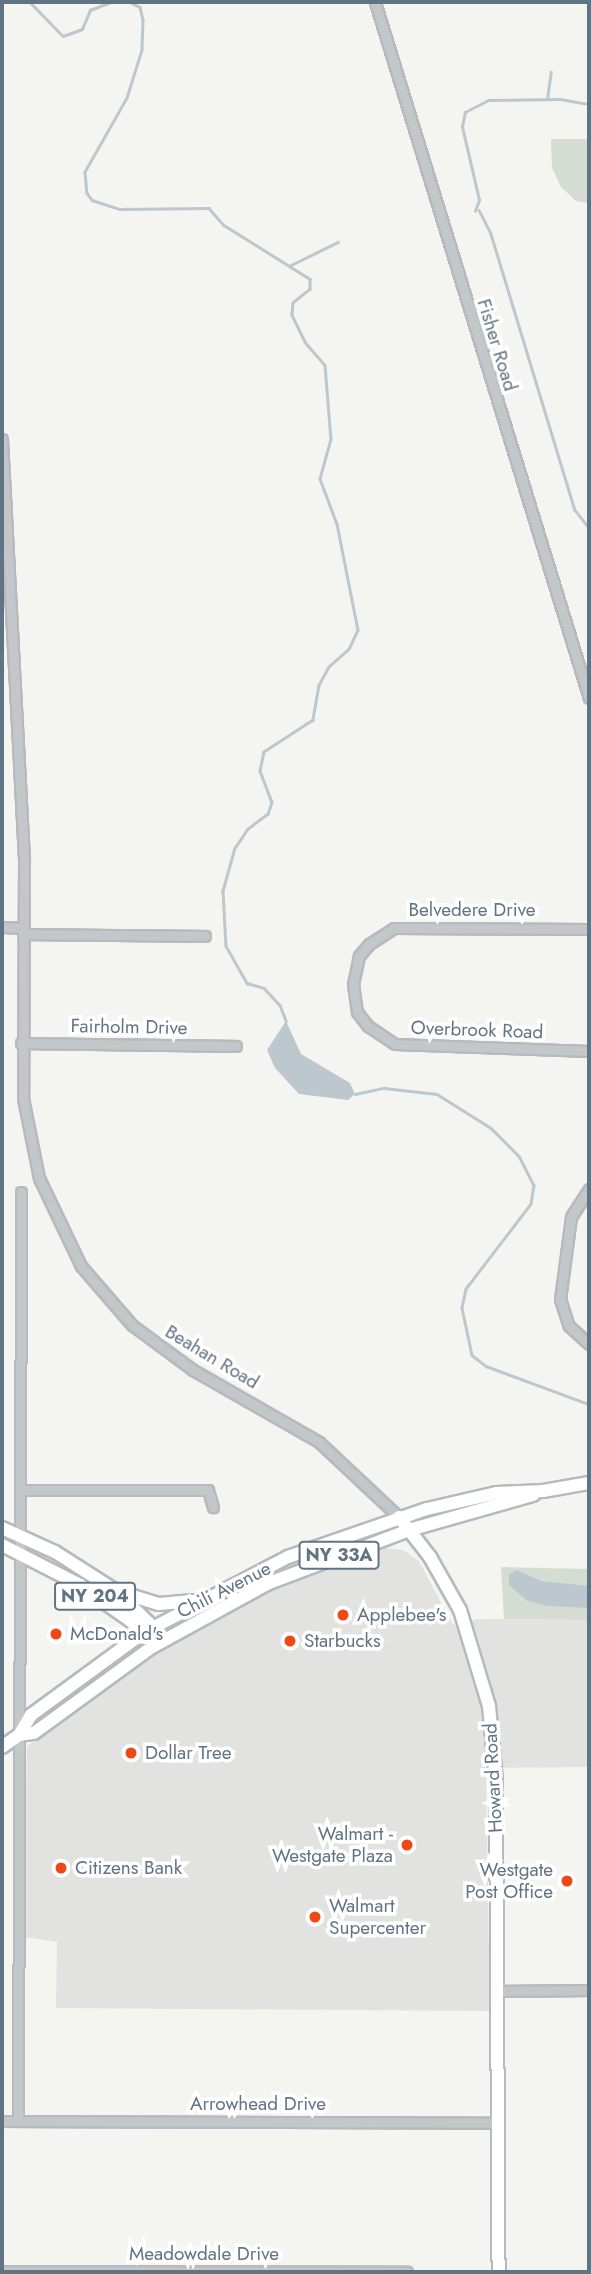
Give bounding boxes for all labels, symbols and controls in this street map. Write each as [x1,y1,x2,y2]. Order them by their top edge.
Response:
street label: Fisher Road [472,296,522,394]
street label: Belvedere Drive [408,899,536,921]
street label: Fairholm Drive [70,1015,188,1039]
street label: Overbrook Road [410,1016,544,1044]
street label: Beahan Road [161,1320,263,1394]
road number: NY 33A [297,1540,381,1570]
street label: Chili Avenue [173,1557,275,1623]
road number: NY 204 [53,1582,137,1610]
place label: Applebee's [357,1604,446,1626]
marker: Applebee's [335,1607,351,1623]
place label: McDonald's [70,1623,163,1645]
marker: McDonald's [48,1626,64,1642]
place label: Starbucks [304,1630,381,1652]
marker: Starbucks [282,1633,298,1649]
street label: Howard Road [479,1723,507,1833]
place label: Dollar Tree [145,1742,232,1764]
marker: Dollar Tree [123,1745,139,1761]
place label: Walmart - Westgate Plaza [272,1823,393,1867]
marker: Walmart - Westgate Plaza [399,1837,415,1853]
place label: Citizens Bank [75,1857,182,1879]
place label: Westgate Post Office [465,1859,553,1903]
marker: Citizens Bank [53,1860,69,1876]
marker: Westgate Post Office [559,1873,575,1889]
place label: Walmart Supercenter [329,1895,426,1939]
marker: Walmart Supercenter [307,1909,323,1925]
street label: Arrowhead Drive [190,2093,326,2115]
street label: Meadowdale Drive [129,2243,279,2265]

